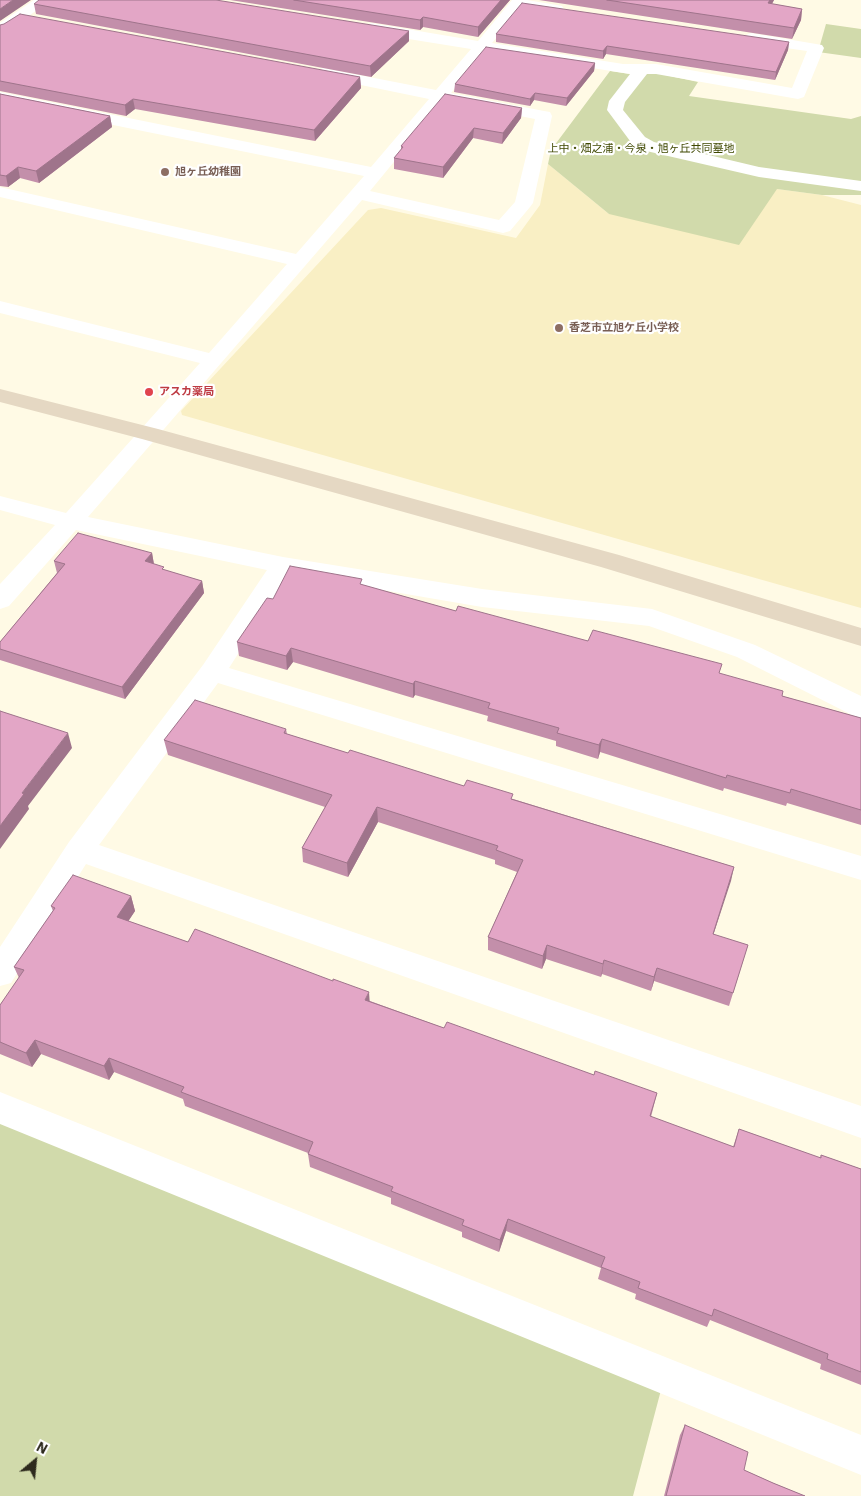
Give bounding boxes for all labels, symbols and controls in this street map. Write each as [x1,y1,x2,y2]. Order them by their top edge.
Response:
park label: 上中・畑之浦・今泉・旭ヶ丘共同墓地 [548,142,734,156]
place label: 旭ヶ丘幼稚園 [175,165,241,179]
marker: 旭ヶ丘幼稚園 [159,166,171,178]
place label: 香芝市立旭ケ丘小学校 [569,321,679,335]
marker: 香芝市立旭ケ丘小学校 [553,322,565,334]
place label: アスカ薬局 [159,385,214,399]
marker: アスカ薬局 [143,386,155,398]
north arrow [10,1436,60,1486]
text: N [33,1437,51,1458]

